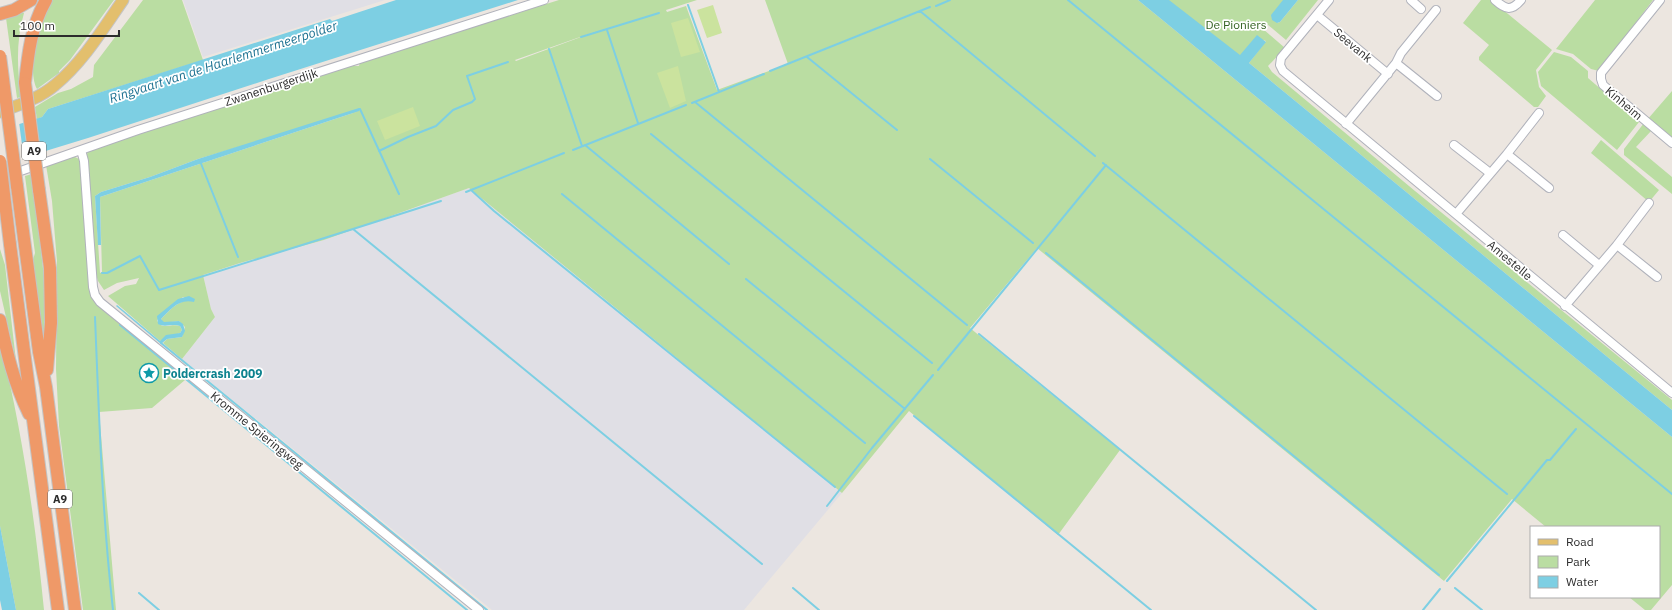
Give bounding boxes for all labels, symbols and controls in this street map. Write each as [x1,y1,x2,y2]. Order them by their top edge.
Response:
scale bar [14,12,119,38]
water label: Ringvaart van de Haarlemmermeerpolder [107,17,340,107]
park label: De Pioniers [1205,17,1267,32]
text: 100 m [20,18,55,33]
street label: Seevank [1331,25,1376,66]
street label: Zwanenburgerdijk [223,65,320,109]
street label: Kinheim [1602,83,1646,123]
road number: A9 [22,142,46,160]
street label: Amestelle [1484,237,1536,283]
place icon: Poldercrash 2009 [138,362,160,384]
place label: Poldercrash 2009 [163,366,262,381]
street label: Kromme Spieringweg [208,388,307,472]
road number: A9 [48,490,72,508]
legend [1530,526,1660,598]
text: Road [1566,534,1594,549]
text: Park [1566,554,1591,569]
text: Water [1566,574,1599,589]

